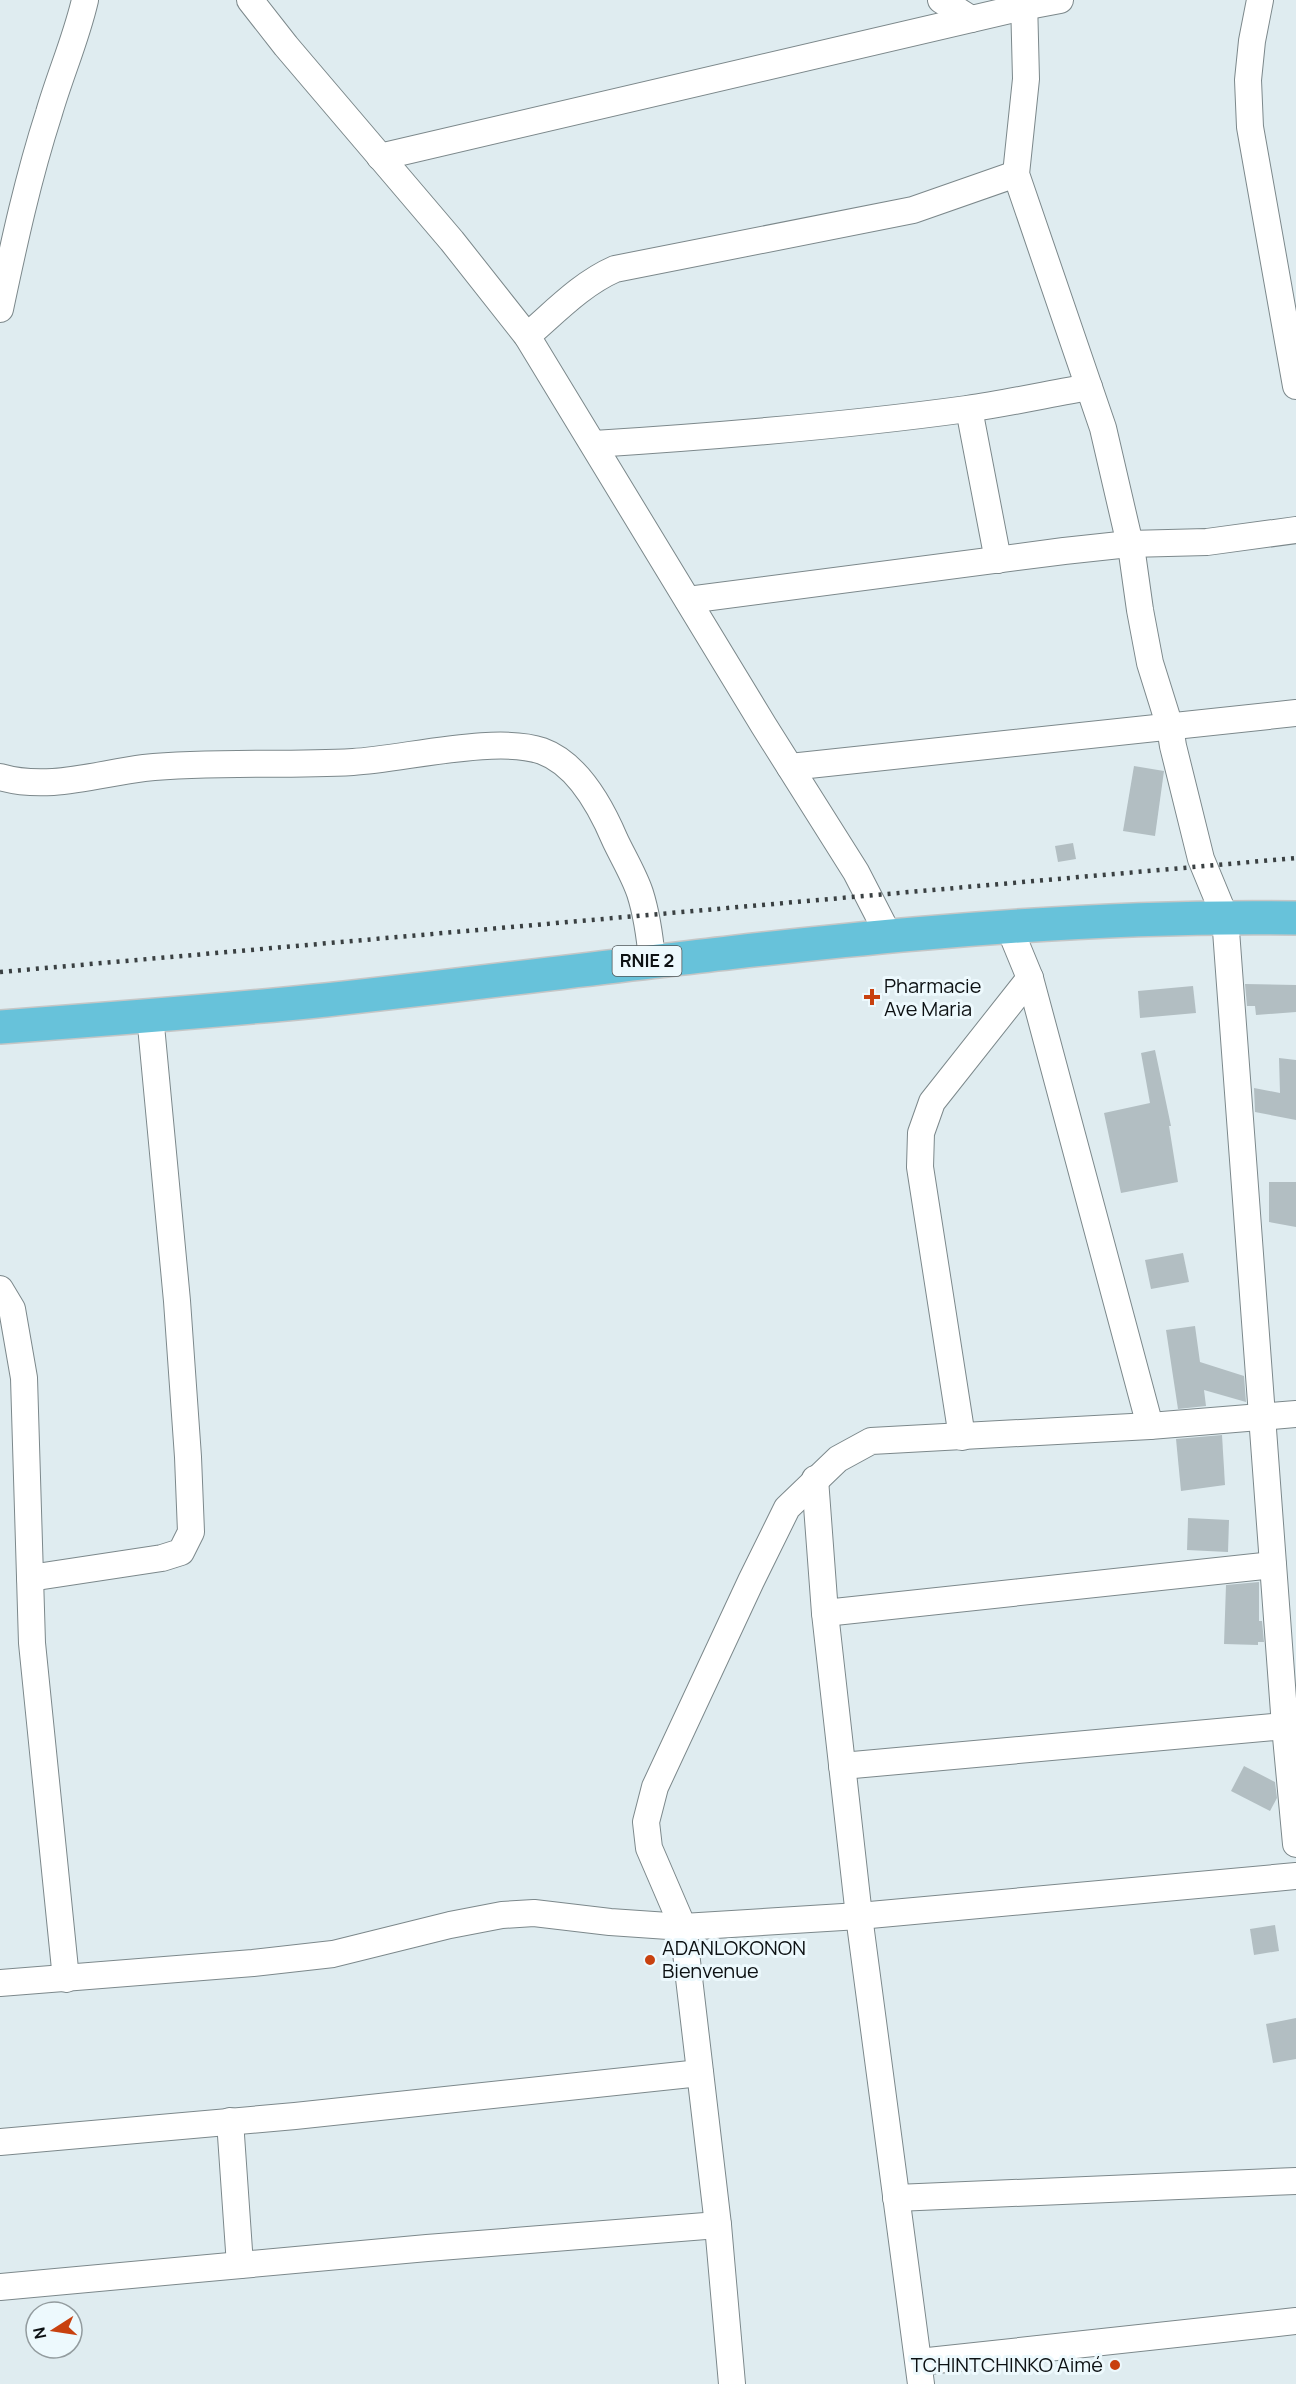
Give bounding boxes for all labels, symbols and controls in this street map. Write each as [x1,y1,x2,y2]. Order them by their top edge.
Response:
road number: RNIE 2 [612,946,682,976]
place label: Pharmacie Ave Maria [884,972,981,1022]
marker: Pharmacie Ave Maria [865,990,879,1004]
place label: ADANLOKONON Bienvenue [662,1934,806,1984]
marker: ADANLOKONON Bienvenue [643,1953,657,1967]
north arrow [24,2300,84,2360]
text: N [27,2325,51,2341]
place label: TCHINTCHINKO Aimé [911,2351,1103,2378]
marker: TCHINTCHINKO Aimé [1108,2358,1122,2372]

